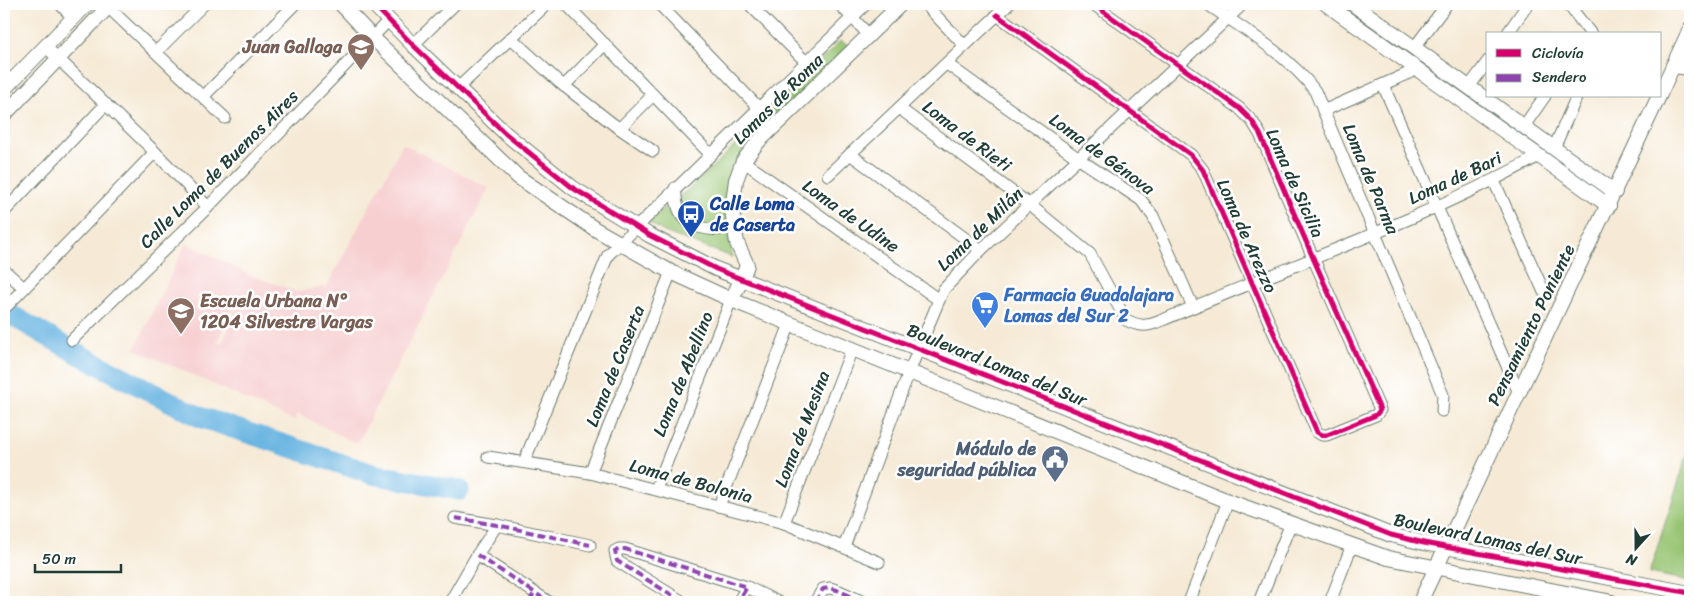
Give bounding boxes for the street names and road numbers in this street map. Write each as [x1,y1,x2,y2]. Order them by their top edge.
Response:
street label: Lomas de Roma [725,45,832,152]
street label: Calle Loma de Buenos Aires [131,81,307,257]
street label: Loma de Rieti [915,92,1019,181]
street label: Loma de Génova [1042,104,1163,204]
street label: Loma de Parma [1333,118,1409,240]
street label: Loma de Sicilia [1257,123,1333,243]
street label: Loma de Bari [1403,142,1508,214]
street label: Loma de Udine [795,170,907,262]
street label: Loma de Arezzo [1207,174,1287,298]
street label: Loma de Milán [929,179,1031,279]
street label: Pensamiento Poniente [1478,238,1584,411]
street label: Loma de Caserta [576,300,654,432]
street label: Loma de Abellino [643,307,723,441]
street label: Boulevard Lomas del Sur [902,314,1094,416]
street label: Loma de Mesina [765,366,839,492]
street label: Loma de Bolonia [626,449,756,513]
street label: Boulevard Lomas del Sur [1391,503,1587,575]

